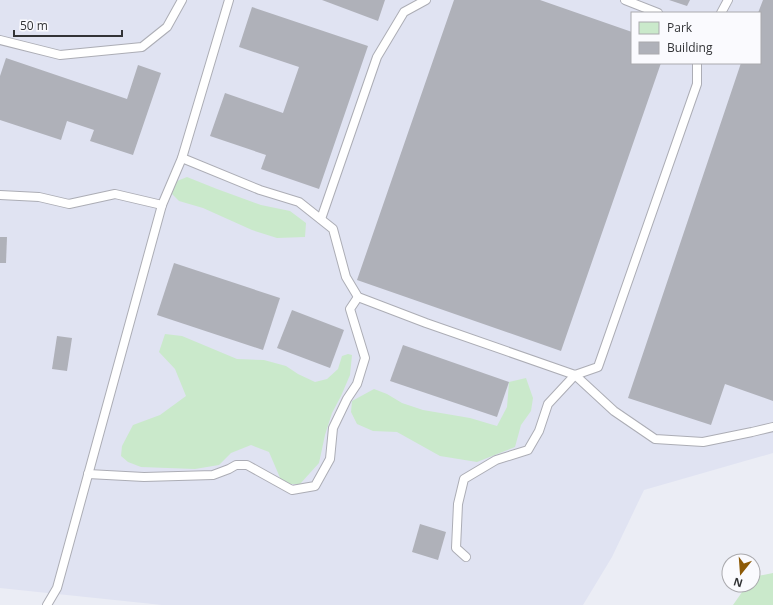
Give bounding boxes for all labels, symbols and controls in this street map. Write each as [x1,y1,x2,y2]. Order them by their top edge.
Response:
scale bar [14,12,122,38]
legend [631,12,761,64]
text: 50 m [20,17,48,34]
text: Park [667,19,693,36]
text: Building [667,39,713,56]
north arrow [721,553,761,593]
text: N [731,575,744,592]

